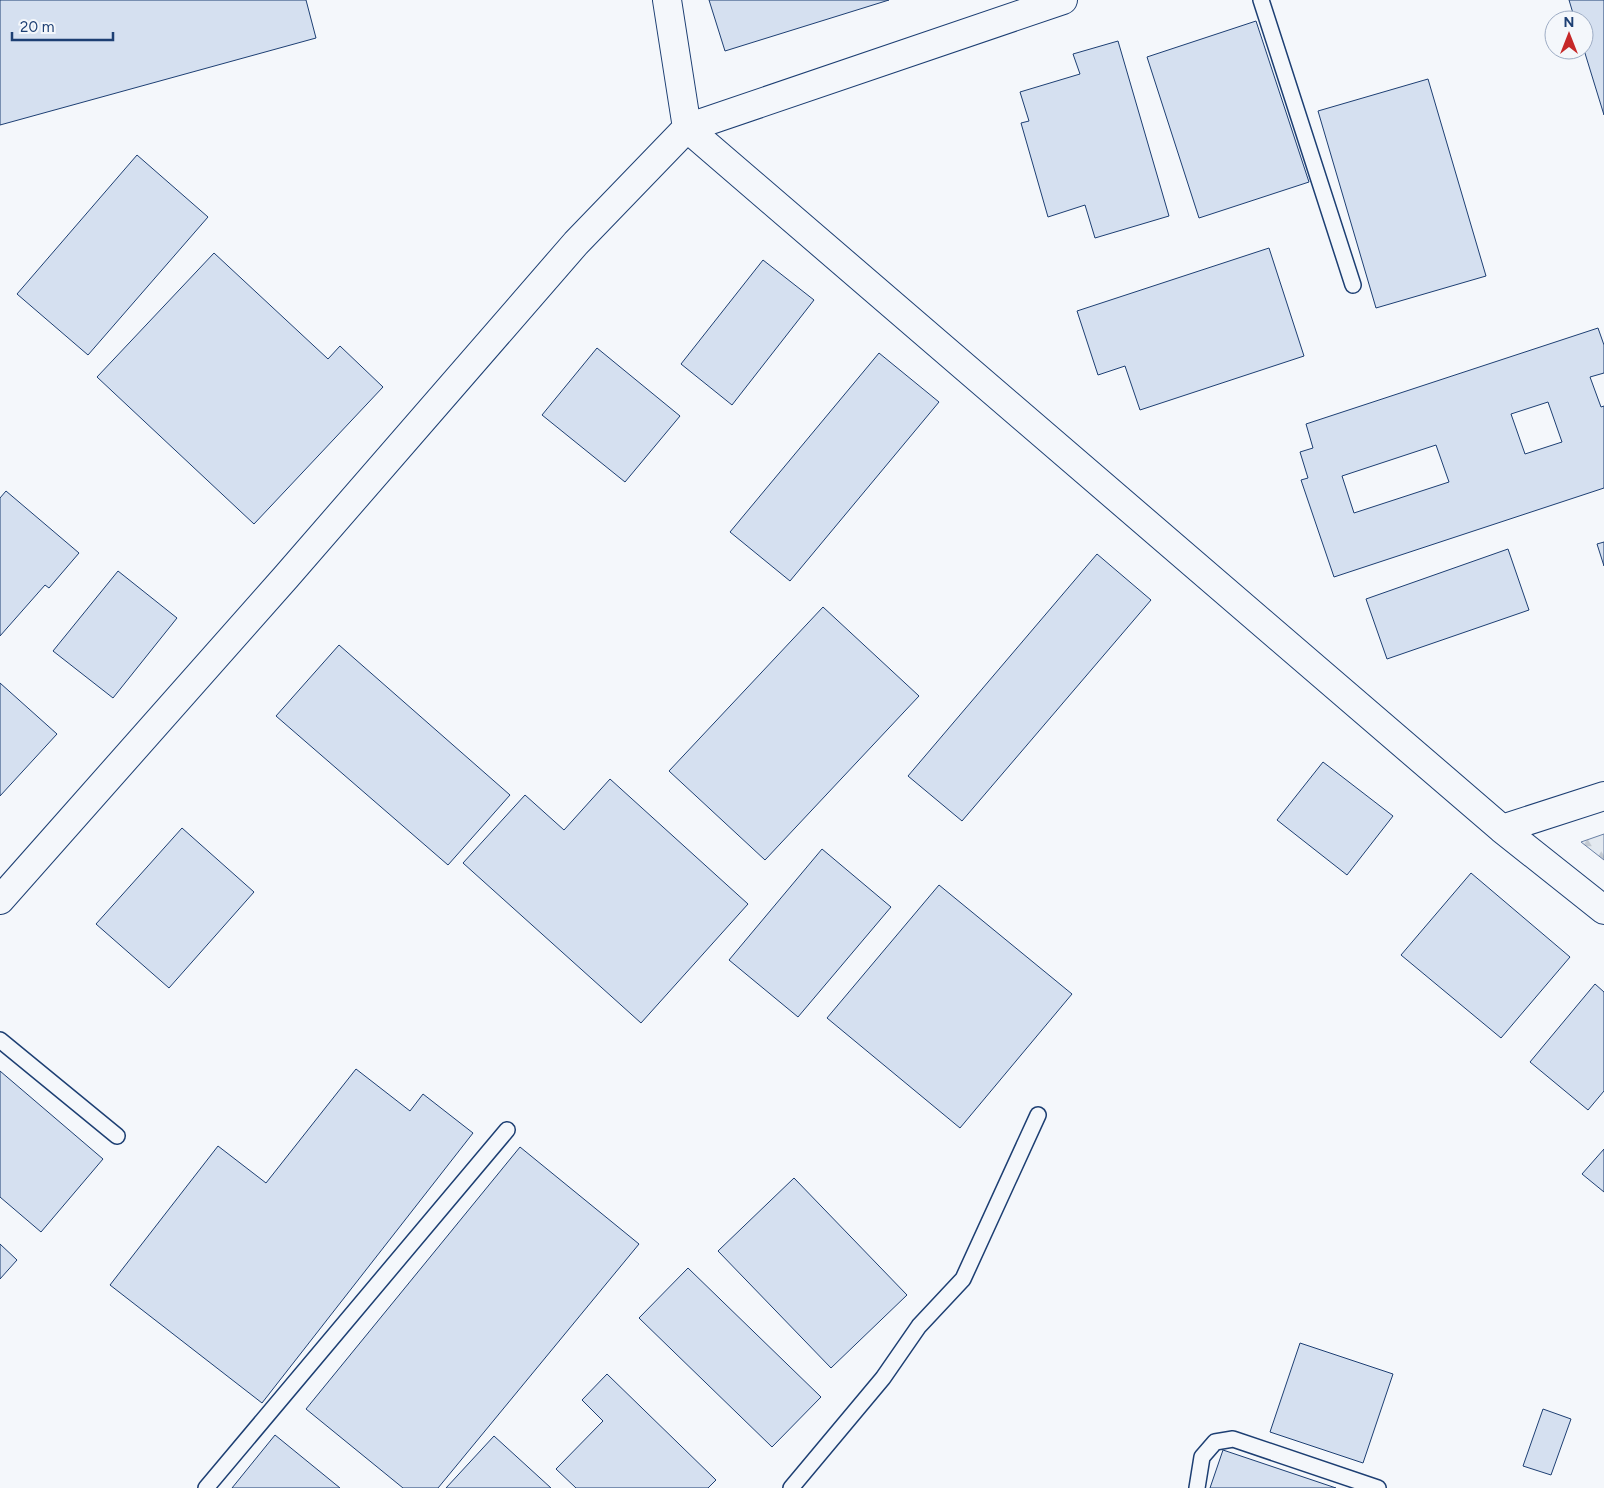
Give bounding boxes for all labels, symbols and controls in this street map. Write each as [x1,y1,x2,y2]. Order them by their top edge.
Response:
scale bar [12,10,114,42]
north arrow [1544,10,1594,60]
text: N [1564,14,1574,31]
text: 20 m [20,18,54,36]

